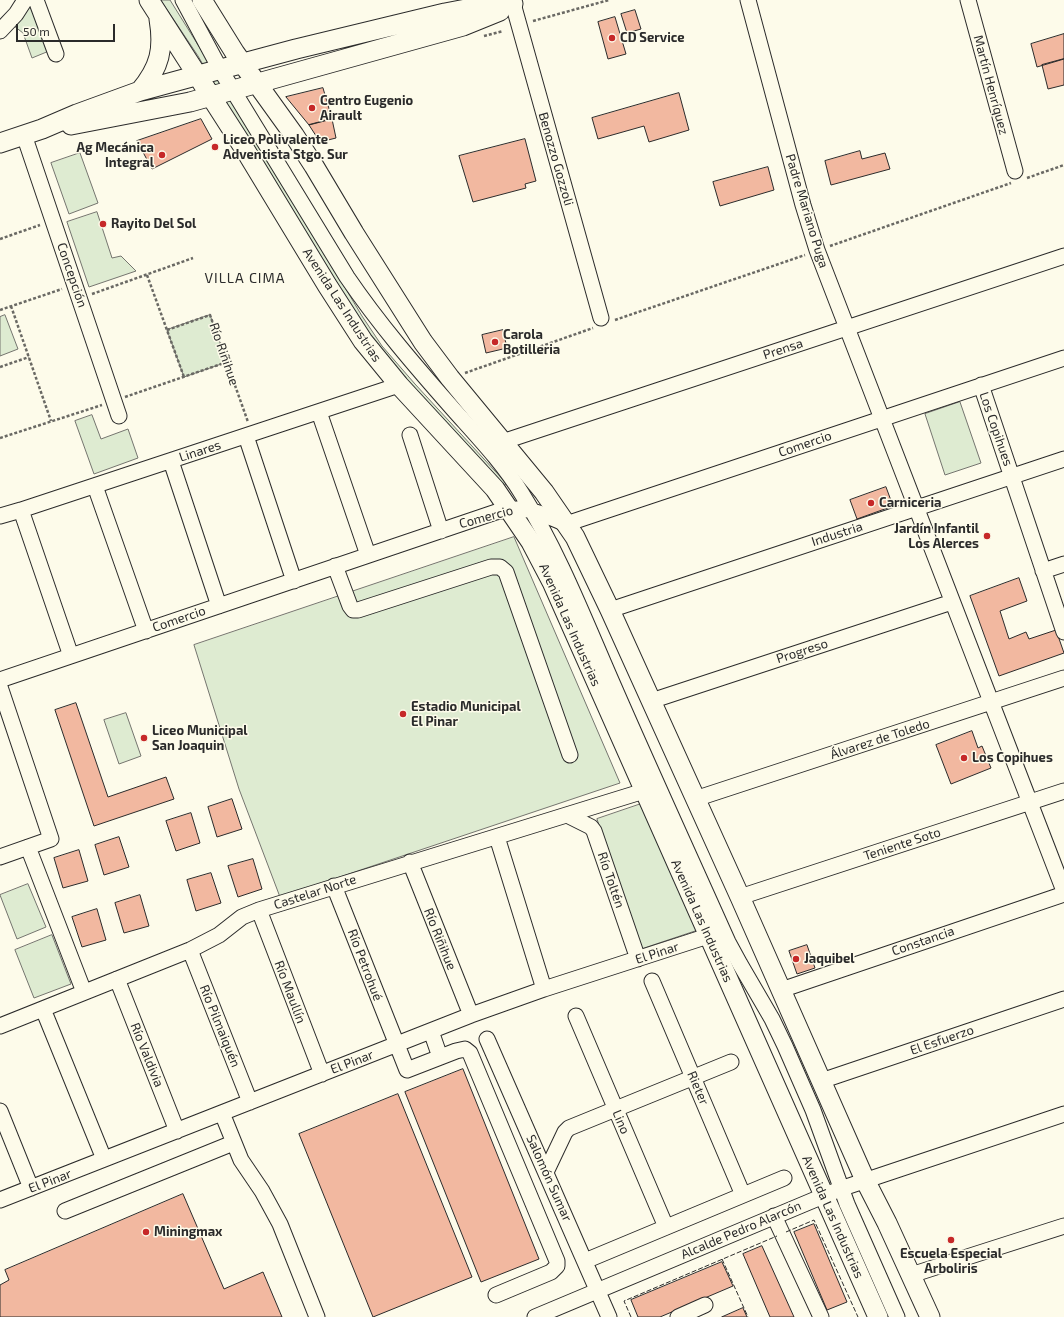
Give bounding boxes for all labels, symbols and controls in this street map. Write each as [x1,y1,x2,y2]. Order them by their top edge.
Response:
scale bar [18,16,117,42]
text: 50 m [23,24,50,38]
place label: CD Service [620,30,685,46]
marker: CD Service [607,33,617,43]
street label: Martín Henríquez [970,33,1012,137]
place label: Centro Eugenio Airault [320,93,413,124]
marker: Centro Eugenio Airault [307,103,317,113]
street label: Benozzo Gozzoli [535,110,577,208]
place label: Liceo Polivalente Adventista Stgo. Sur [223,132,348,163]
place label: Ag Mecánica Integral [76,140,154,171]
marker: Liceo Polivalente Adventista Stgo. Sur [210,142,220,152]
marker: Ag Mecánica Integral [157,150,167,160]
street label: Padre Mariano Puga [782,152,832,270]
place label: Rayito Del Sol [111,216,196,232]
marker: Rayito Del Sol [98,219,108,229]
street label: Concepción [54,240,90,310]
street label: Avenida Las Industrias [299,245,385,365]
district label: VILLA CIMA [204,270,286,286]
street label: Río Riñihue [206,320,242,388]
place label: Carola Botilleria [503,327,560,358]
street label: Prensa [761,335,805,363]
marker: Carola Botilleria [490,337,500,347]
street label: Los Copihues [976,390,1016,468]
street label: Comercio [776,428,834,460]
street label: Linares [177,437,223,465]
place label: Carniceria [879,495,941,511]
marker: Carniceria [866,498,876,508]
street label: Comercio [457,502,515,532]
street label: Industria [809,518,865,550]
place label: Jardín Infantil Los Alerces [894,521,979,552]
marker: Jardín Infantil Los Alerces [982,531,992,541]
street label: Avenida Las Industrias [536,561,604,689]
street label: Comercio [150,603,208,635]
street label: Progreso [774,635,830,667]
place label: Estadio Municipal El Pinar [411,699,521,730]
marker: Estadio Municipal El Pinar [398,709,408,719]
street label: Álvarez de Toledo [828,716,932,762]
place label: Liceo Municipal San Joaquin [152,723,248,754]
marker: Liceo Municipal San Joaquin [139,733,149,743]
place label: Los Copihues [972,750,1053,766]
marker: Los Copihues [959,753,969,763]
street label: Teniente Soto [861,824,943,864]
street label: Río Toltén [594,850,628,910]
street label: Avenida Las Industrias [668,857,736,985]
street label: Castelar Norte [272,871,358,913]
street label: Río Riñihue [420,906,460,972]
street label: Constancia [890,923,956,959]
street label: Río Petrohué [344,927,386,1003]
street label: El Pinar [633,939,681,967]
place label: Jaquibel [804,951,855,967]
marker: Jaquibel [791,954,801,964]
street label: Río Maullín [271,958,309,1026]
street label: Río Pilmaiquén [196,983,244,1069]
street label: Río Valdivia [127,1021,167,1089]
street label: El Esfuerzo [908,1022,976,1058]
street label: El Pinar [328,1047,376,1077]
street label: Rieter [684,1069,712,1107]
street label: Lino [609,1108,633,1136]
street label: Salomón Sumar [523,1132,575,1224]
street label: Avenida Las Industrias [799,1153,867,1281]
street label: El Pinar [26,1166,74,1196]
street label: Alcalde Pedro Alarcón [678,1198,804,1262]
place label: Miningmax [154,1224,222,1240]
marker: Miningmax [141,1227,151,1237]
marker: Escuela Especial Arboliris [946,1235,956,1245]
place label: Escuela Especial Arboliris [900,1246,1002,1277]

